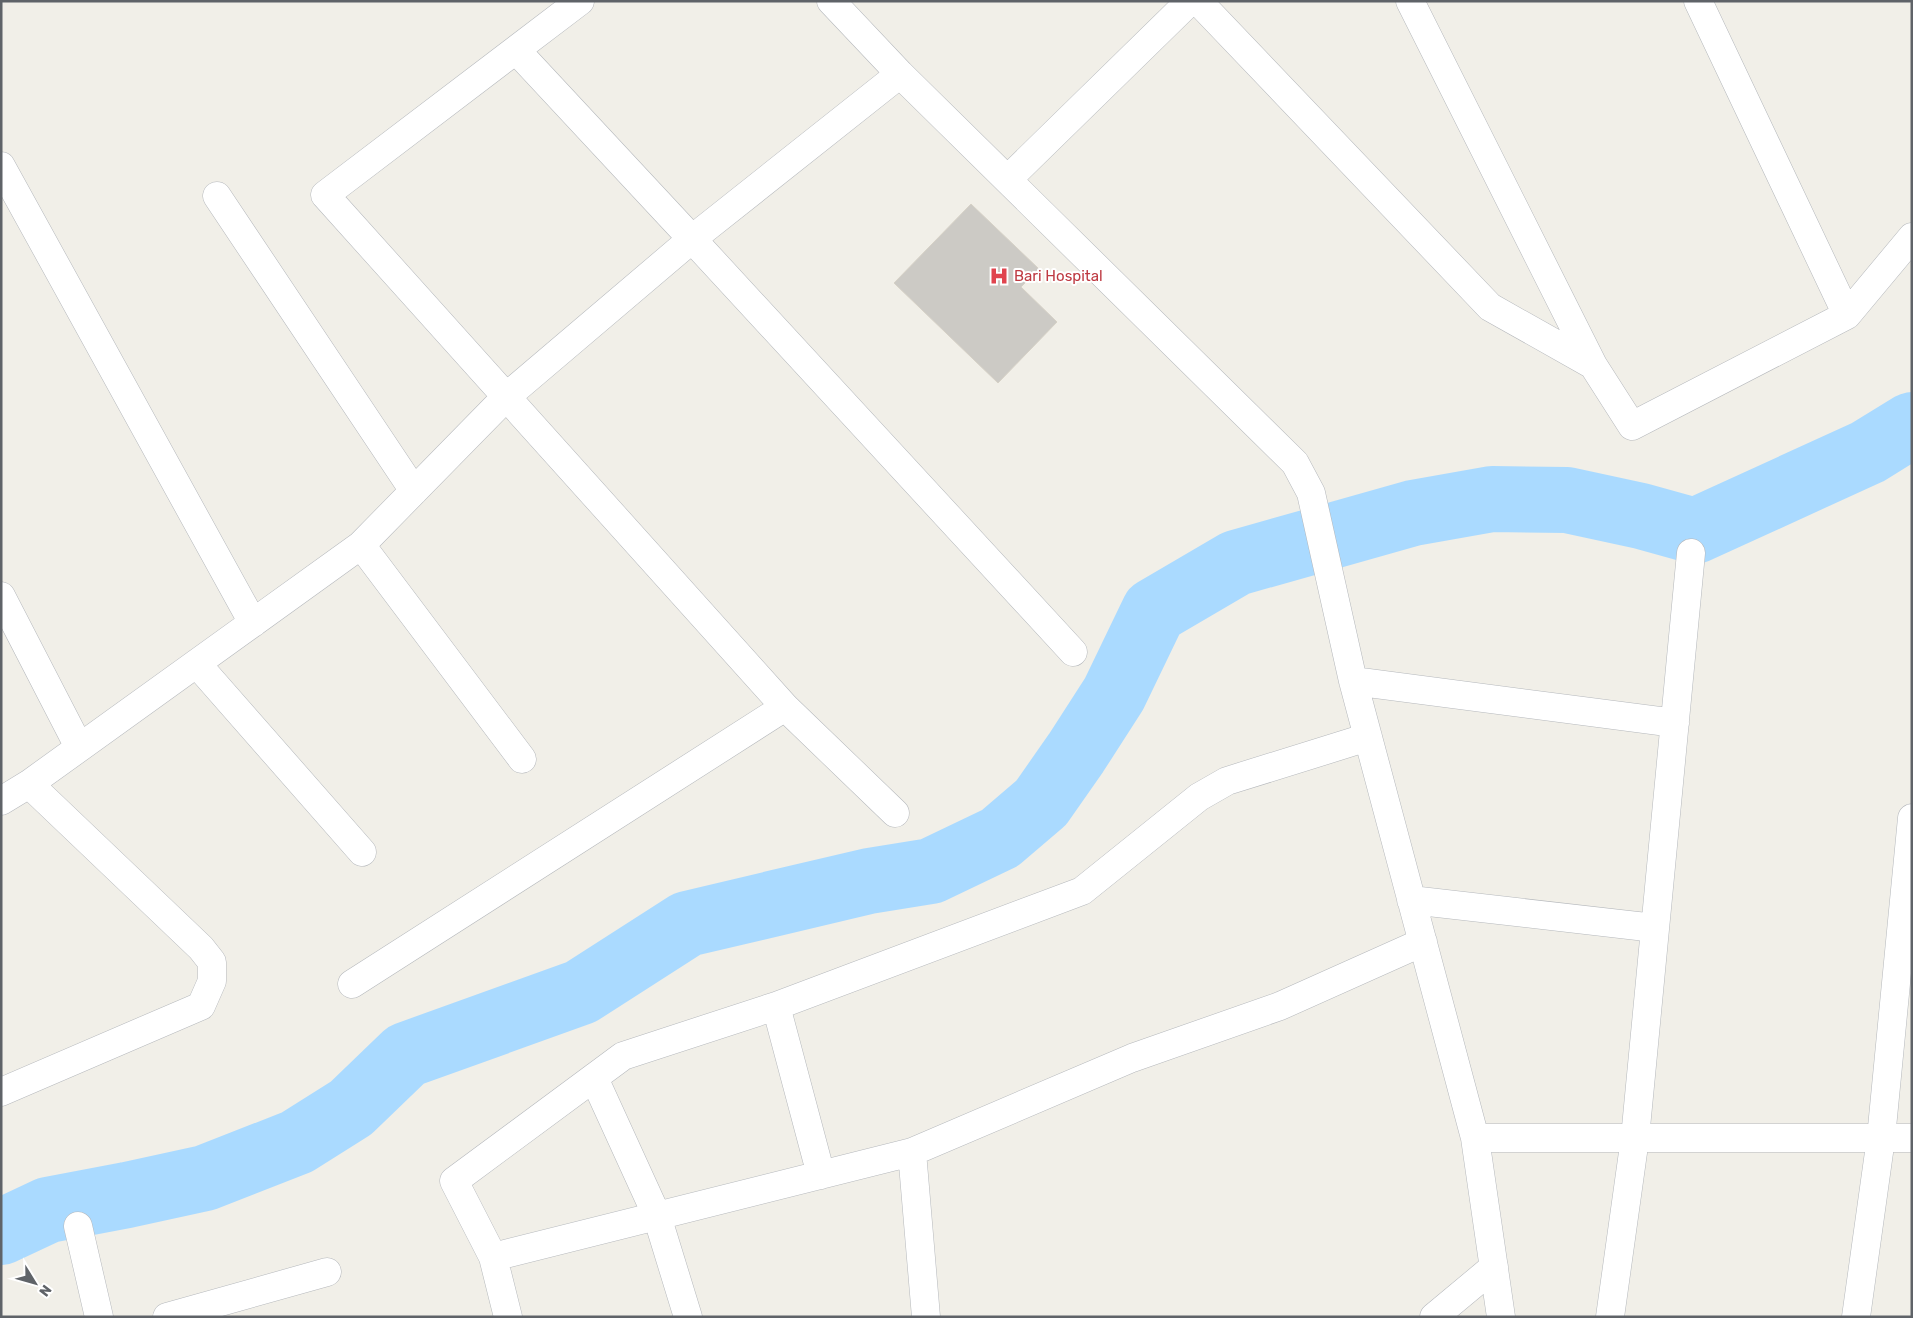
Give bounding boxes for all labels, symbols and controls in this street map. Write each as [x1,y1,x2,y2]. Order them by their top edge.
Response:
hospital icon: Bari Hospital [988,265,1010,287]
place label: Bari Hospital [1014,267,1103,285]
north arrow [10,1258,60,1308]
text: N [35,1281,55,1300]

